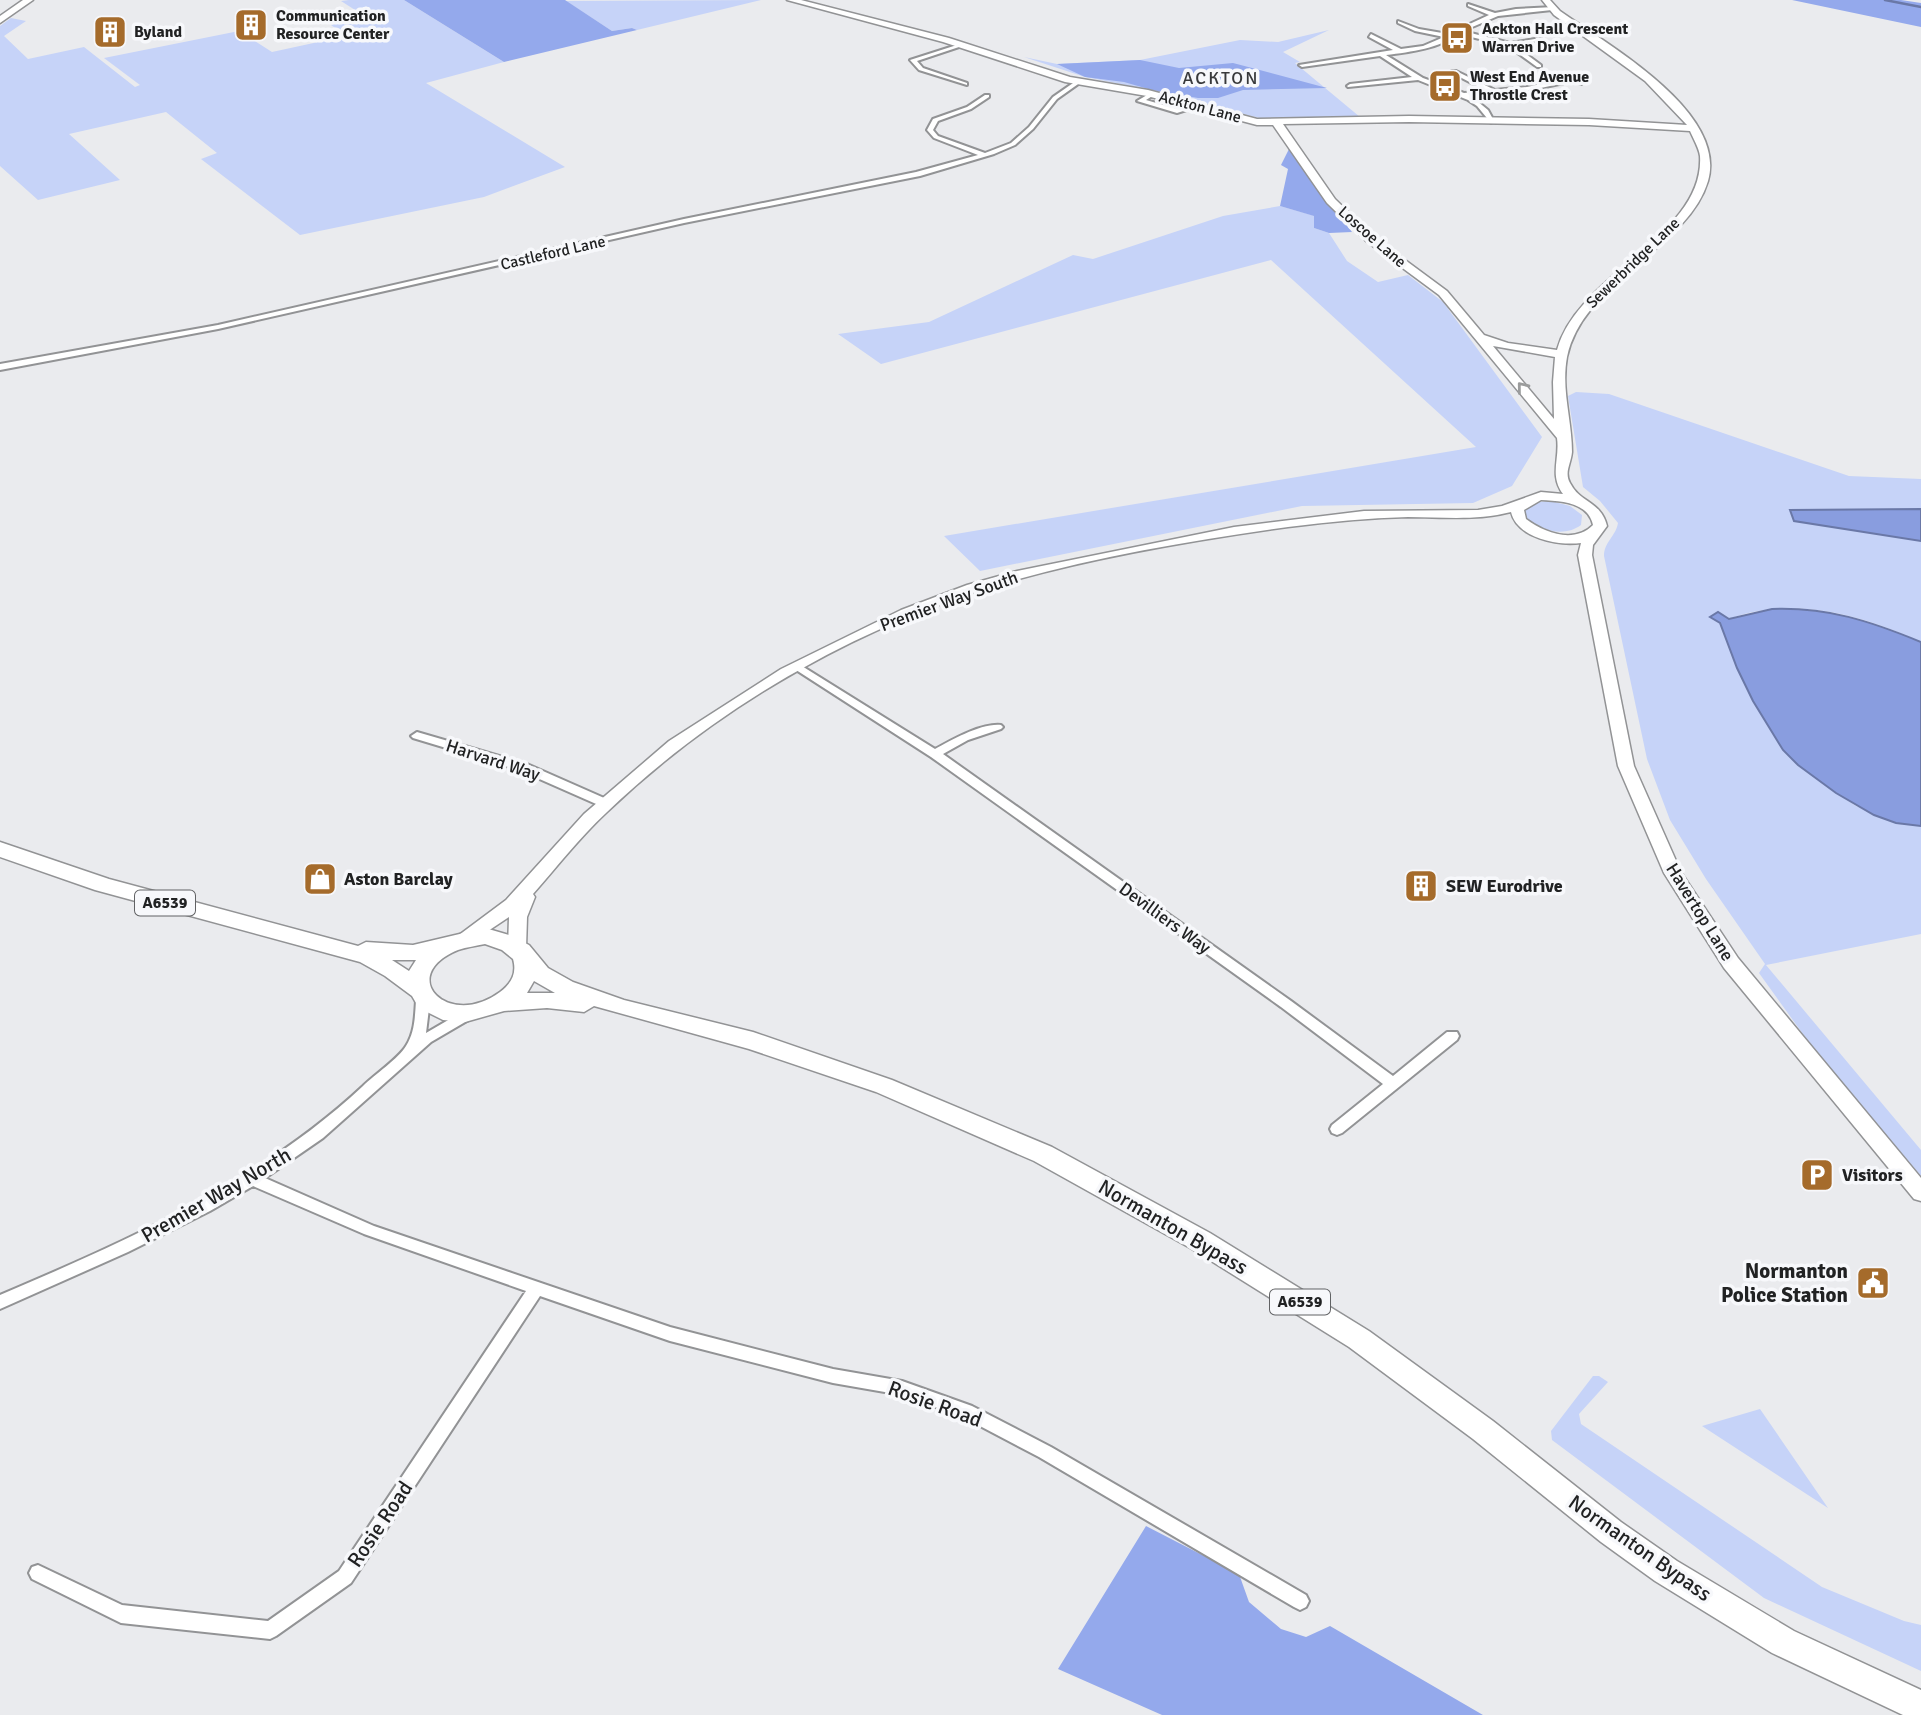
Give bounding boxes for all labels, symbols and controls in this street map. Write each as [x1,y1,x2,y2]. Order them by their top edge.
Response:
building icon: Communication Resource Center [232,6,270,44]
place label: Communication Resource Center [276,6,390,44]
building icon: Byland [91,13,129,51]
bus stop icon: Ackton Hall Crescent Warren Drive [1438,19,1476,57]
place label: Ackton Hall Crescent Warren Drive [1482,19,1628,57]
place label: Byland [134,22,183,42]
district label: ACKTON [1183,67,1259,89]
bus stop icon: West End Avenue Throstle Crest [1426,67,1464,105]
place label: West End Avenue Throstle Crest [1470,67,1589,105]
street label: Ackton Lane [1157,86,1243,128]
street label: Loscoe Lane [1334,202,1410,272]
street label: Sewerbridge Lane [1582,213,1684,313]
street label: Castleford Lane [499,231,607,275]
one-way arrow [1518,382,1531,394]
street label: Premier Way South [877,566,1021,636]
street label: Harvard Way [443,734,543,786]
street label: Havertop Lane [1661,859,1739,965]
shop icon: Aston Barclay [301,860,339,898]
building icon: SEW Eurodrive [1402,867,1440,905]
place label: Aston Barclay [344,868,453,890]
place label: SEW Eurodrive [1446,875,1563,897]
street label: Devilliers Way [1115,877,1216,959]
road number: A6539 [135,890,195,916]
street label: Premier Way North [136,1142,296,1248]
parking icon: Visitors [1798,1156,1836,1194]
place label: Visitors [1842,1164,1903,1186]
street label: Normanton Bypass [1094,1174,1252,1280]
place label: Normanton Police Station [1721,1258,1848,1308]
public building icon: Normanton Police Station [1854,1264,1892,1302]
road number: A6539 [1270,1290,1330,1314]
street label: Rosie Road [884,1375,986,1433]
street label: Rosie Road [342,1476,418,1572]
street label: Normanton Bypass [1564,1489,1716,1607]

